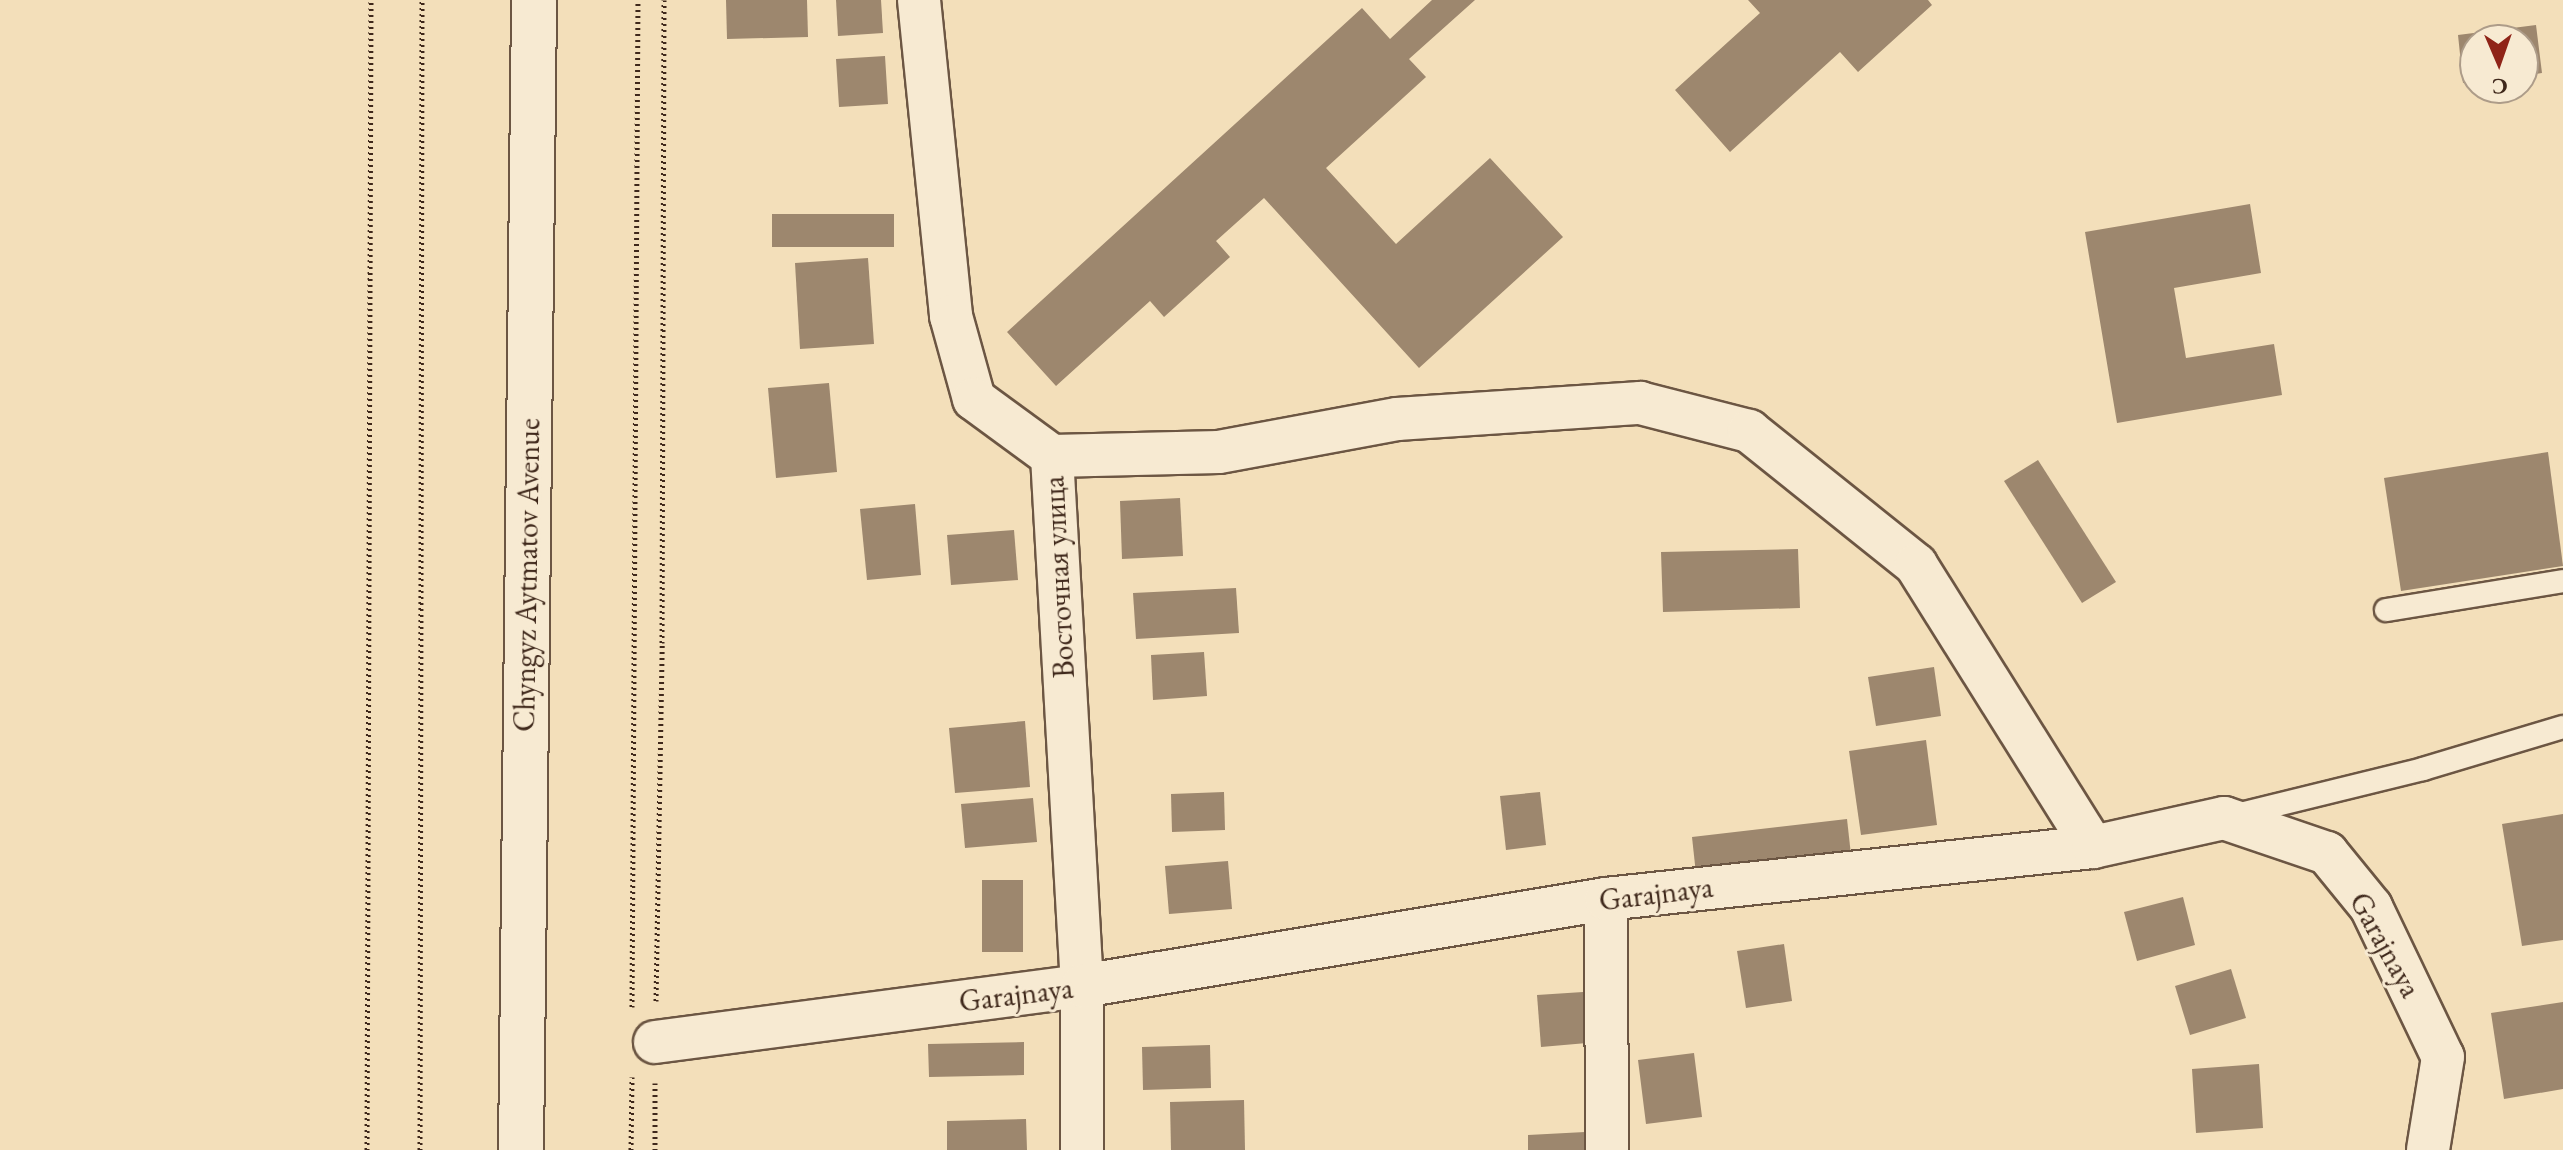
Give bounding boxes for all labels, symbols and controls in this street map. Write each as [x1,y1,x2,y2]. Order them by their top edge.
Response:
north arrow [2459,24,2539,104]
text: С [2491,72,2508,101]
street label: Chyngyz Aytmatov Avenue [506,418,548,732]
street label: Восточная улица [1036,475,1082,679]
street label: Garajnaya [1597,869,1715,919]
street label: Garajnaya [2342,886,2428,1004]
street label: Garajnaya [957,970,1075,1020]

